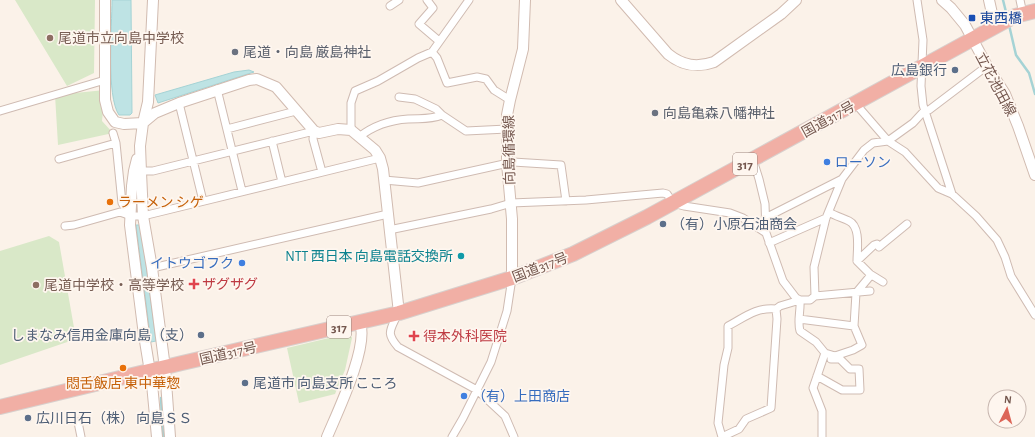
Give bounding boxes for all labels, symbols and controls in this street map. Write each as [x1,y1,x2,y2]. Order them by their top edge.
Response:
place label: 東西橋 [980,11,1022,26]
marker: 東西橋 [967,13,977,23]
place label: 尾道市立向島中学校 [58,31,184,46]
marker: 尾道市立向島中学校 [45,33,55,43]
place label: 尾道・向島 厳島神社 [243,45,371,60]
marker: 尾道・向島 厳島神社 [230,47,240,57]
street label: 立花池田線 [973,50,1019,119]
place label: 広島銀行 [891,63,947,78]
marker: 広島銀行 [950,65,960,75]
street label: 国道317号 [799,99,857,140]
place label: 向島亀森八幡神社 [663,106,775,121]
marker: 向島亀森八幡神社 [650,108,660,118]
street label: 向島循環線 [501,115,518,185]
road number: 317 [733,153,757,175]
place label: ローソン [835,156,891,170]
marker: ローソン [822,157,832,167]
place label: ラーメン シゲ [118,195,204,210]
marker: ラーメン シゲ [105,197,115,207]
place label: （有）小原石油商会 [671,217,797,232]
marker: （有）小原石油商会 [658,219,668,229]
place label: NTT 西日本 向島電話交換所 [285,248,453,264]
street label: 国道317号 [510,250,570,285]
marker: NTT 西日本 向島電話交換所 [456,251,466,261]
place label: イトウゴフク [150,256,234,271]
marker: イトウゴフク [237,258,247,268]
place label: 尾道中学校・高等学校 [44,277,184,293]
place label: ザグザグ [202,277,258,292]
marker: ザグザグ [189,279,199,289]
marker: 尾道中学校・高等学校 [31,280,41,290]
road number: 317 [327,316,351,338]
place label: しまなみ信用金庫向島（支） [11,328,193,343]
place label: 得本外科医院 [423,328,507,344]
marker: しまなみ信用金庫向島（支） [196,330,206,340]
marker: 得本外科医院 [408,330,420,342]
street label: 国道317号 [198,340,258,367]
marker: 悶舌飯店 東中華惣 [118,363,128,373]
place label: 悶舌飯店 東中華惣 [66,376,180,391]
place label: 尾道市 向島支所 こころ [253,376,398,391]
marker: 尾道市 向島支所 こころ [240,378,250,388]
place label: （有）上田商店 [472,389,570,404]
north arrow [987,389,1027,429]
marker: （有）上田商店 [459,391,469,401]
text: N [1004,394,1012,405]
place label: 広川日石（株） 向島ＳＳ [36,411,192,426]
marker: 広川日石（株） 向島ＳＳ [23,413,33,423]

